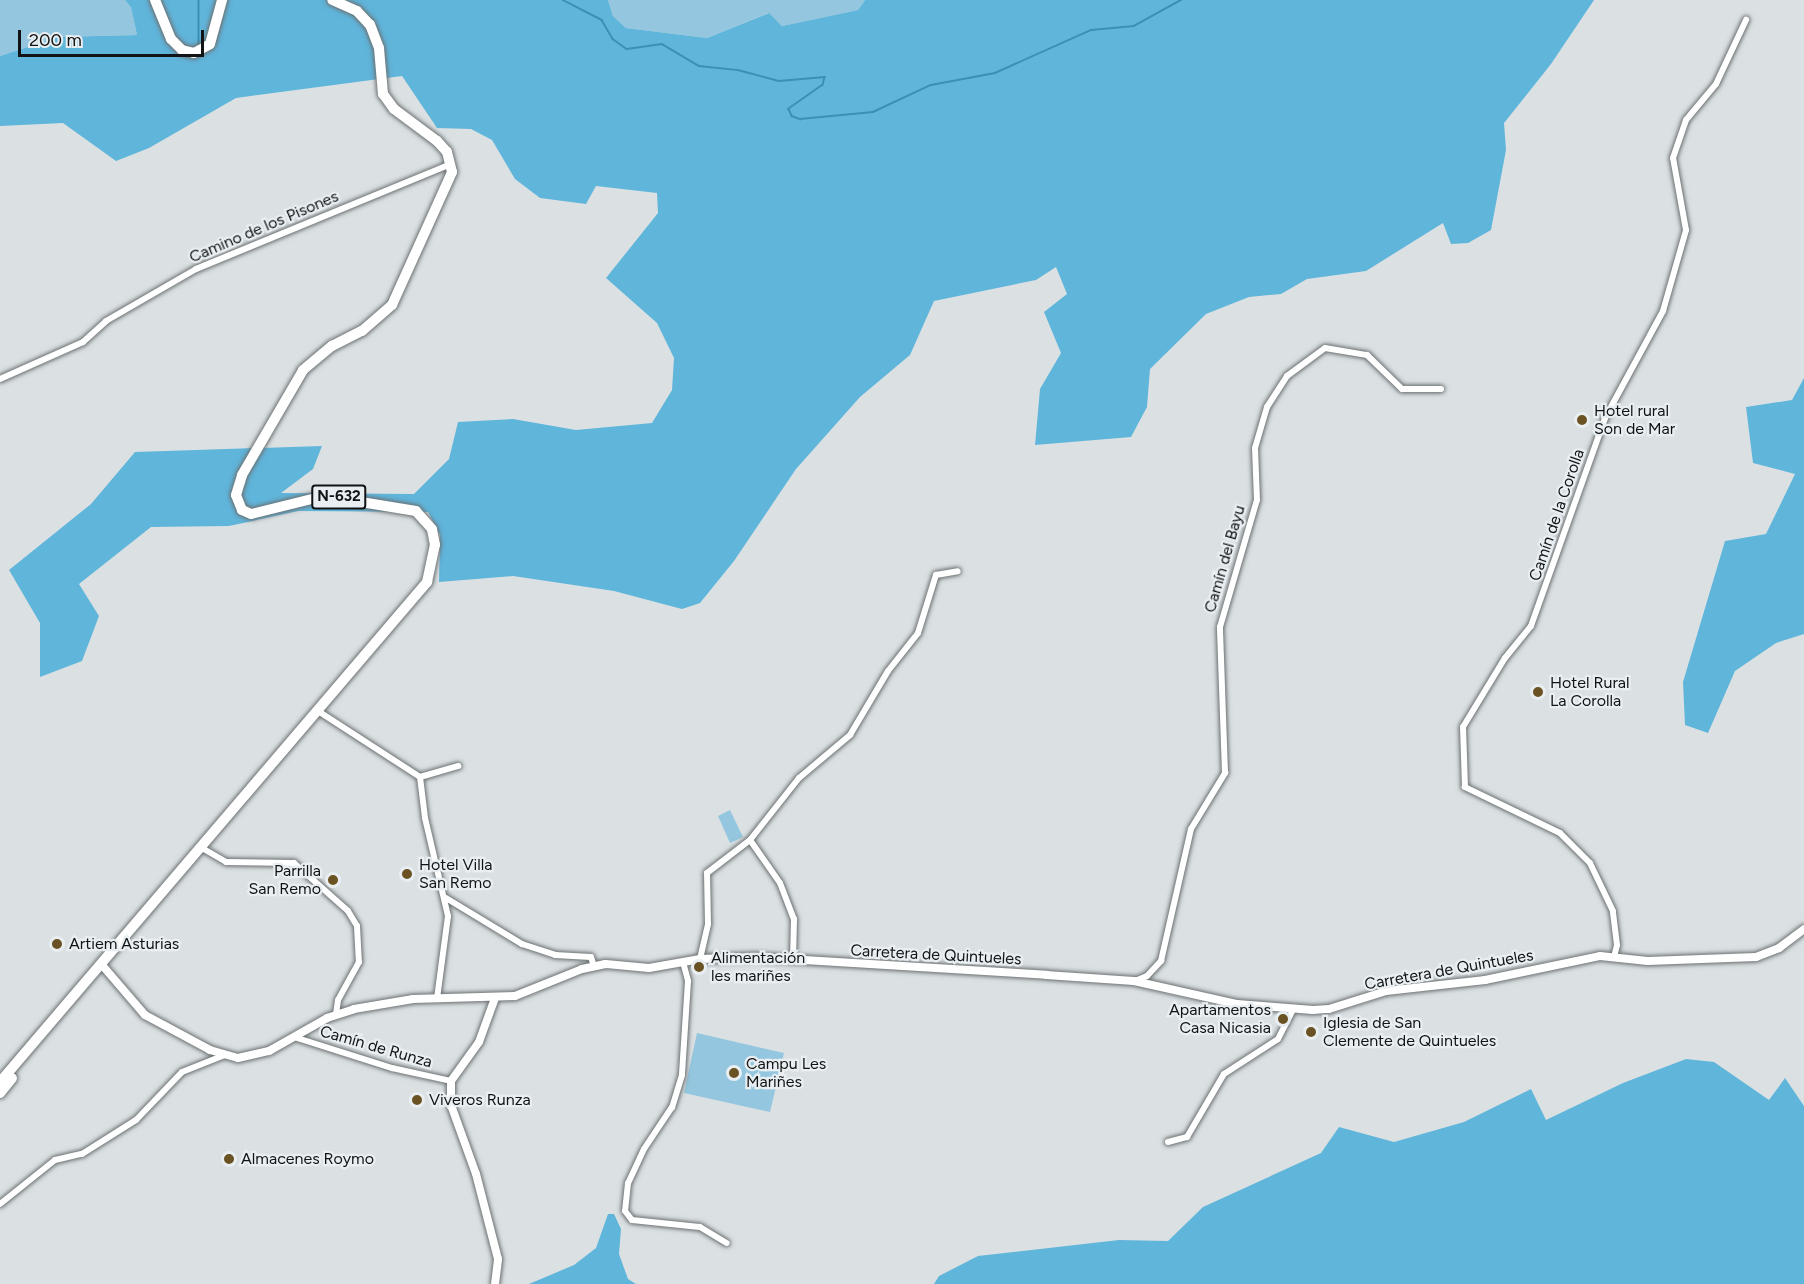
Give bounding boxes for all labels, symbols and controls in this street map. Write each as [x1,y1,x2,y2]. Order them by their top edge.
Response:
scale bar [21,18,207,56]
text: 200 m [29,29,82,51]
street label: Camino de los Pisones [186,187,342,267]
place label: Hotel rural Son de Mar [1594,401,1675,439]
marker: Hotel rural Son de Mar [1575,413,1589,427]
street label: Camín de la Corolla [1525,446,1589,584]
road number: N-632 [310,485,368,509]
street label: Camín del Bayu [1201,503,1249,615]
place label: Hotel Rural La Corolla [1550,673,1630,711]
marker: Hotel Rural La Corolla [1531,685,1545,699]
place label: Hotel Villa San Remo [419,855,493,893]
place label: Parrilla San Remo [248,861,321,899]
marker: Hotel Villa San Remo [400,867,414,881]
marker: Parrilla San Remo [326,873,340,887]
place label: Artiem Asturias [69,934,179,954]
marker: Artiem Asturias [50,937,64,951]
street label: Carretera de Quintueles [850,941,1022,969]
street label: Carretera de Quintueles [1363,946,1535,994]
place label: Alimentación les mariñes [711,948,805,986]
marker: Alimentación les mariñes [692,960,706,974]
place label: Apartamentos Casa Nicasia [1169,1000,1271,1038]
marker: Apartamentos Casa Nicasia [1276,1012,1290,1026]
place label: Iglesia de San Clemente de Quintueles [1323,1013,1496,1051]
street label: Camín de Runza [318,1022,434,1072]
marker: Iglesia de San Clemente de Quintueles [1304,1025,1318,1039]
place label: Campu Les Mariñes [746,1054,826,1092]
marker: Campu Les Mariñes [727,1066,741,1080]
place label: Viveros Runza [429,1090,531,1110]
marker: Viveros Runza [410,1093,424,1107]
place label: Almacenes Roymo [241,1149,374,1169]
marker: Almacenes Roymo [222,1152,236,1166]

